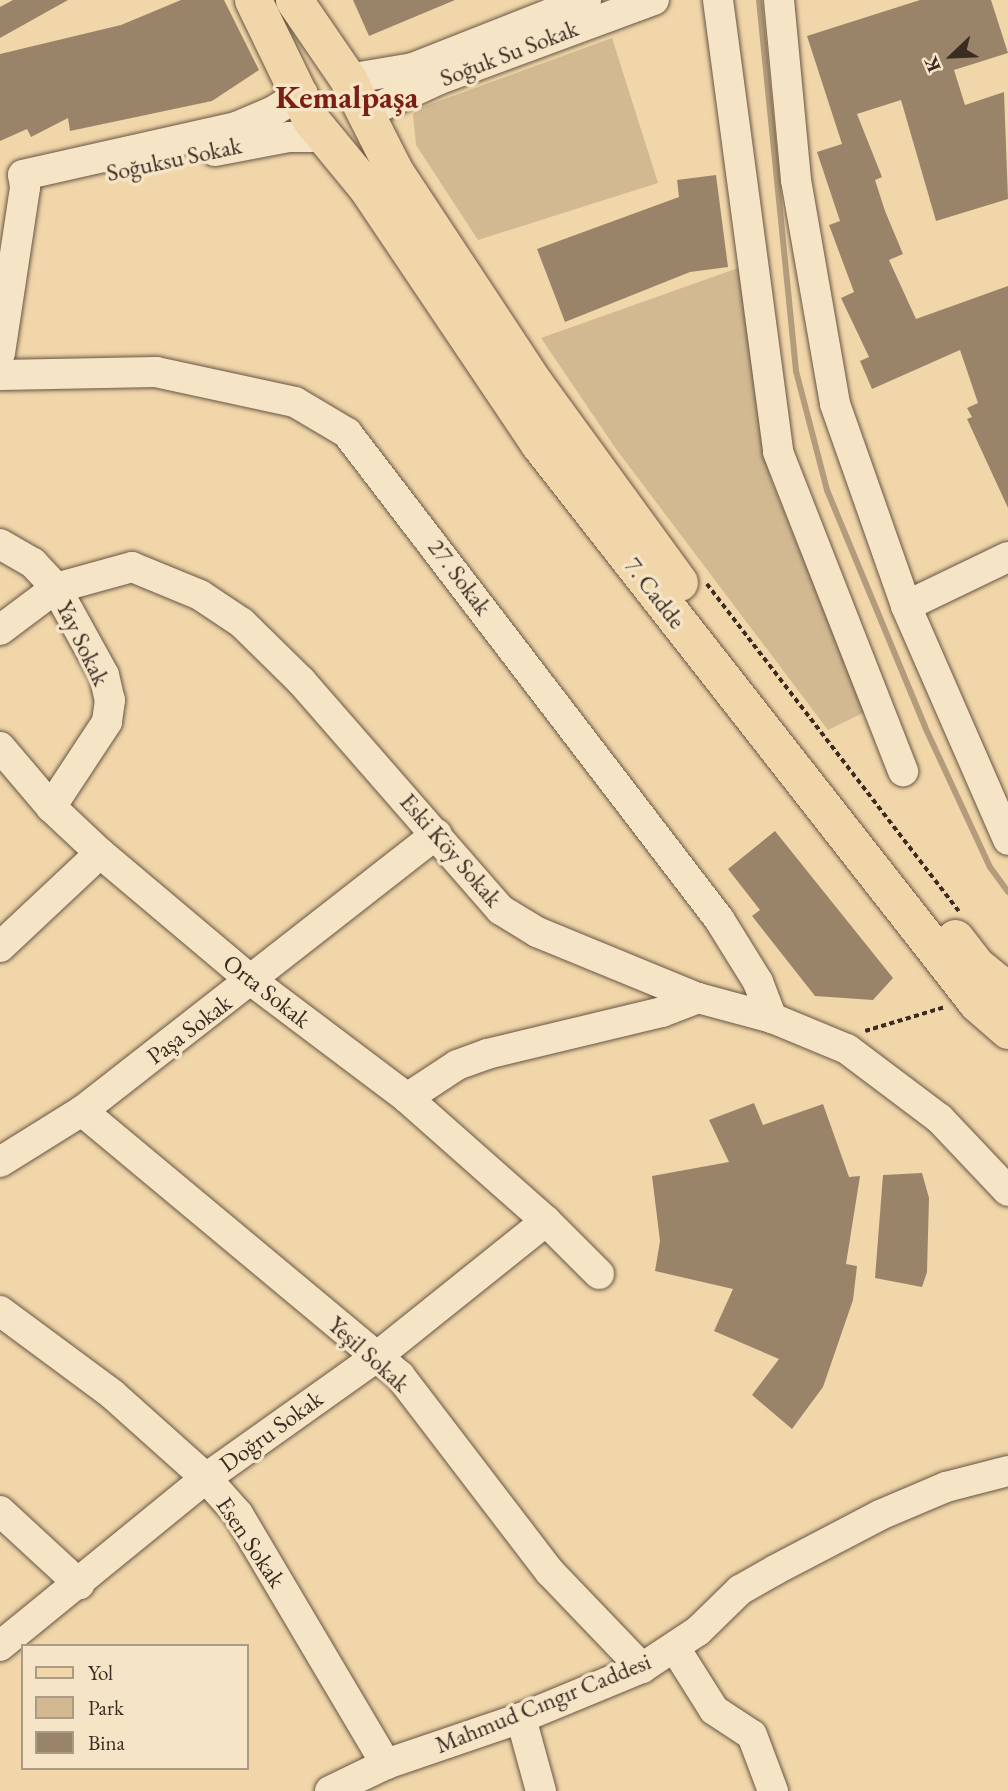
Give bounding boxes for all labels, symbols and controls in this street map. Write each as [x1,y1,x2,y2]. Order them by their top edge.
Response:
street label: Soğuk Su Sokak [436,13,582,93]
north arrow [917,21,987,91]
text: K [918,53,947,76]
district label: Kemalpaşa [275,78,419,116]
street label: Soğuksu Sokak [104,131,244,187]
street label: 27. Sokak [422,533,498,621]
street label: 7. Cadde [618,552,692,634]
street label: Yay Sokak [50,596,116,690]
street label: Eski Köy Sokak [394,787,508,913]
street label: Orta Sokak [218,948,316,1034]
street label: Paşa Sokak [141,988,237,1070]
street label: Yeşil Sokak [322,1310,416,1398]
street label: Doğru Sokak [214,1384,328,1478]
street label: Esen Sokak [210,1491,292,1593]
legend [21,1644,248,1770]
street label: Mahmud Cıngır Caddesi [431,1647,655,1759]
text: Yol [88,1659,113,1686]
text: Park [88,1694,124,1721]
text: Bina [88,1729,125,1756]

